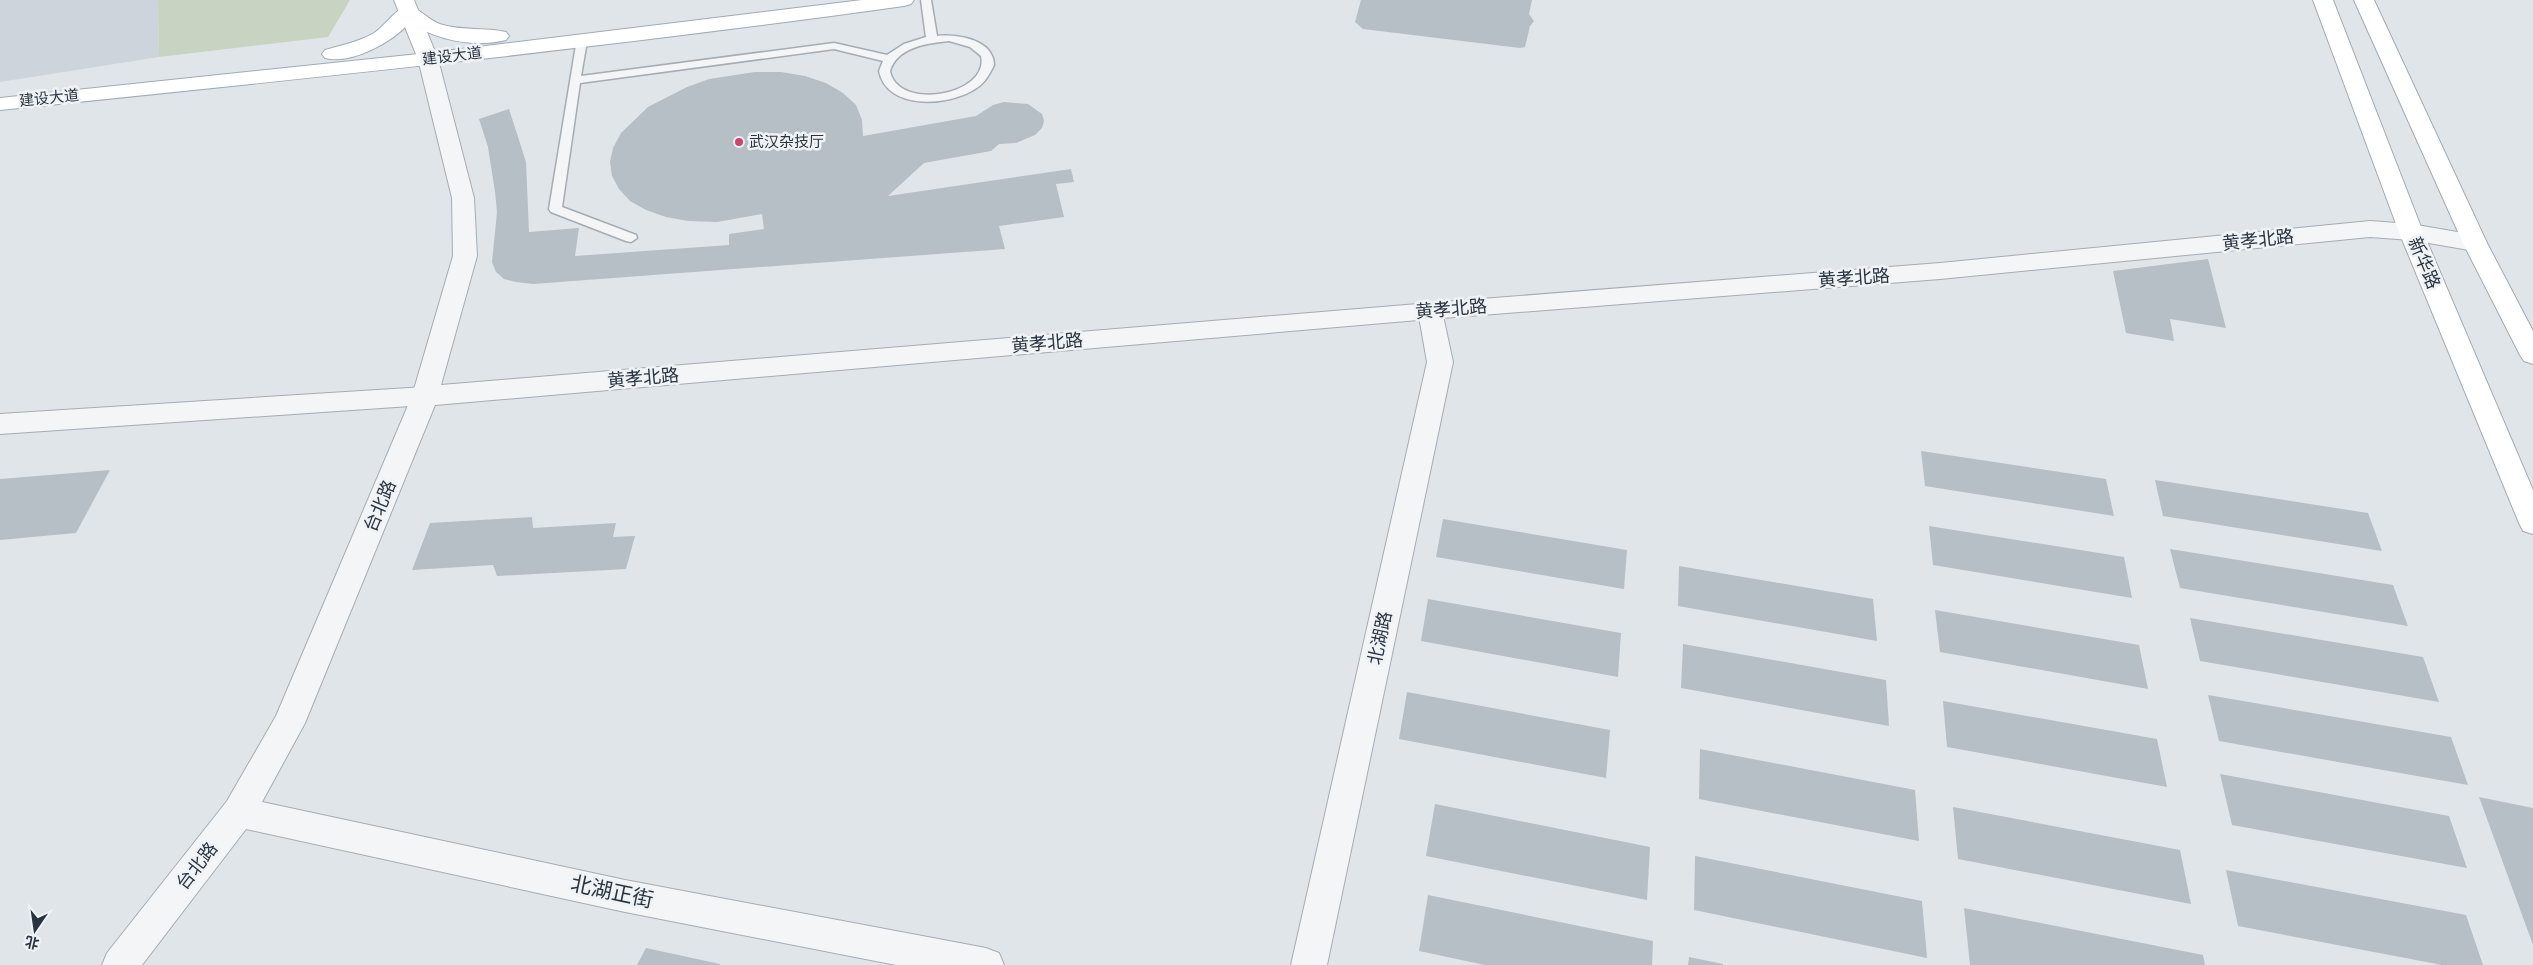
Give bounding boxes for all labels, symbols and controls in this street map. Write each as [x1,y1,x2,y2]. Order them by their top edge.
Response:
street label: 建设大道 [421,41,483,71]
street label: 建设大道 [18,84,80,112]
place label: 武汉杂技厅 [749,131,824,153]
marker: 武汉杂技厅 [733,136,745,148]
street label: 黄孝北路 [2221,223,2295,257]
street label: 新华路 [2401,233,2447,293]
street label: 黄孝北路 [1817,263,1891,293]
street label: 黄孝北路 [1414,293,1488,325]
street label: 黄孝北路 [1010,327,1084,359]
street label: 黄孝北路 [606,362,680,394]
street label: 台北路 [357,476,403,536]
street label: 北湖路 [1362,609,1398,667]
street label: 台北路 [170,837,224,895]
street label: 北湖正街 [568,869,656,915]
north arrow [10,905,60,955]
text: 北 [23,931,41,954]

